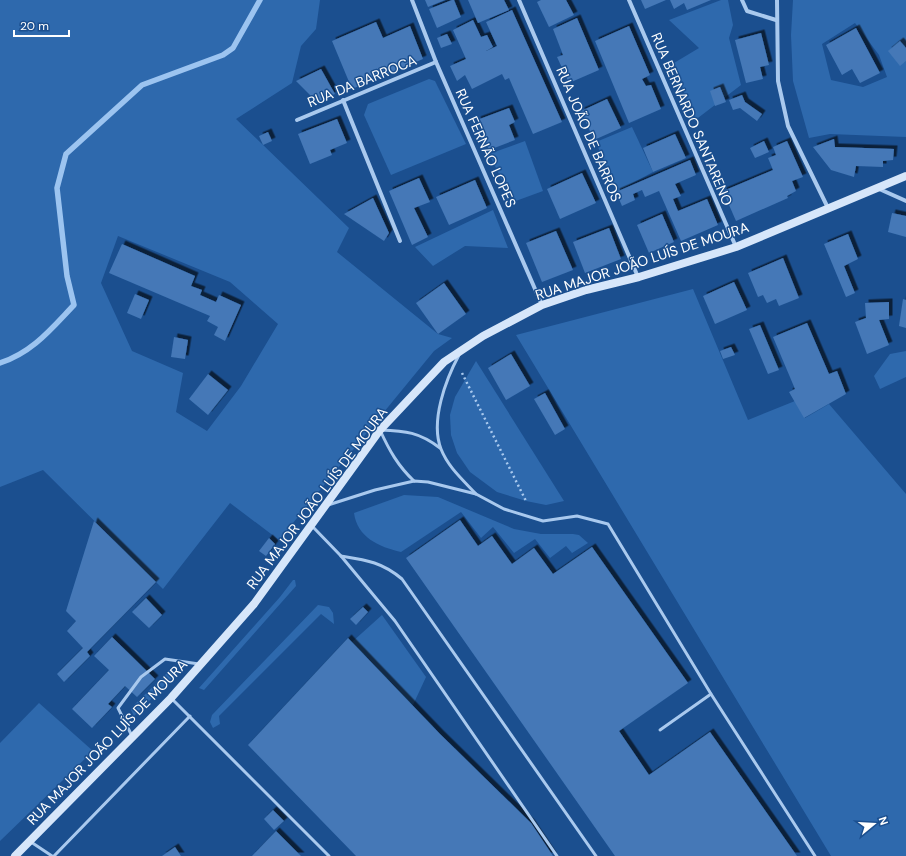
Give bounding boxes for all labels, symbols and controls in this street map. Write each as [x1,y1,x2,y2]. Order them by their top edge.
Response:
scale bar [14,12,69,38]
text: 20 m [20,18,49,34]
street label: RUA BERNARDO SANTARENO [647,30,737,208]
street label: RUA DA BARROCA [305,51,419,111]
street label: RUA JOÃO DE BARROS [552,64,626,204]
street label: RUA FERNÃO LOPES [452,86,520,210]
street label: RUA MAJOR JOÃO LUÍS DE MOURA [533,218,751,304]
street label: RUA MAJOR JOÃO LUÍS DE MOURA [243,403,391,593]
street label: RUA MAJOR JOÃO LUÍS DE MOURA [23,655,191,829]
north arrow [854,804,894,844]
text: N [876,815,891,827]

